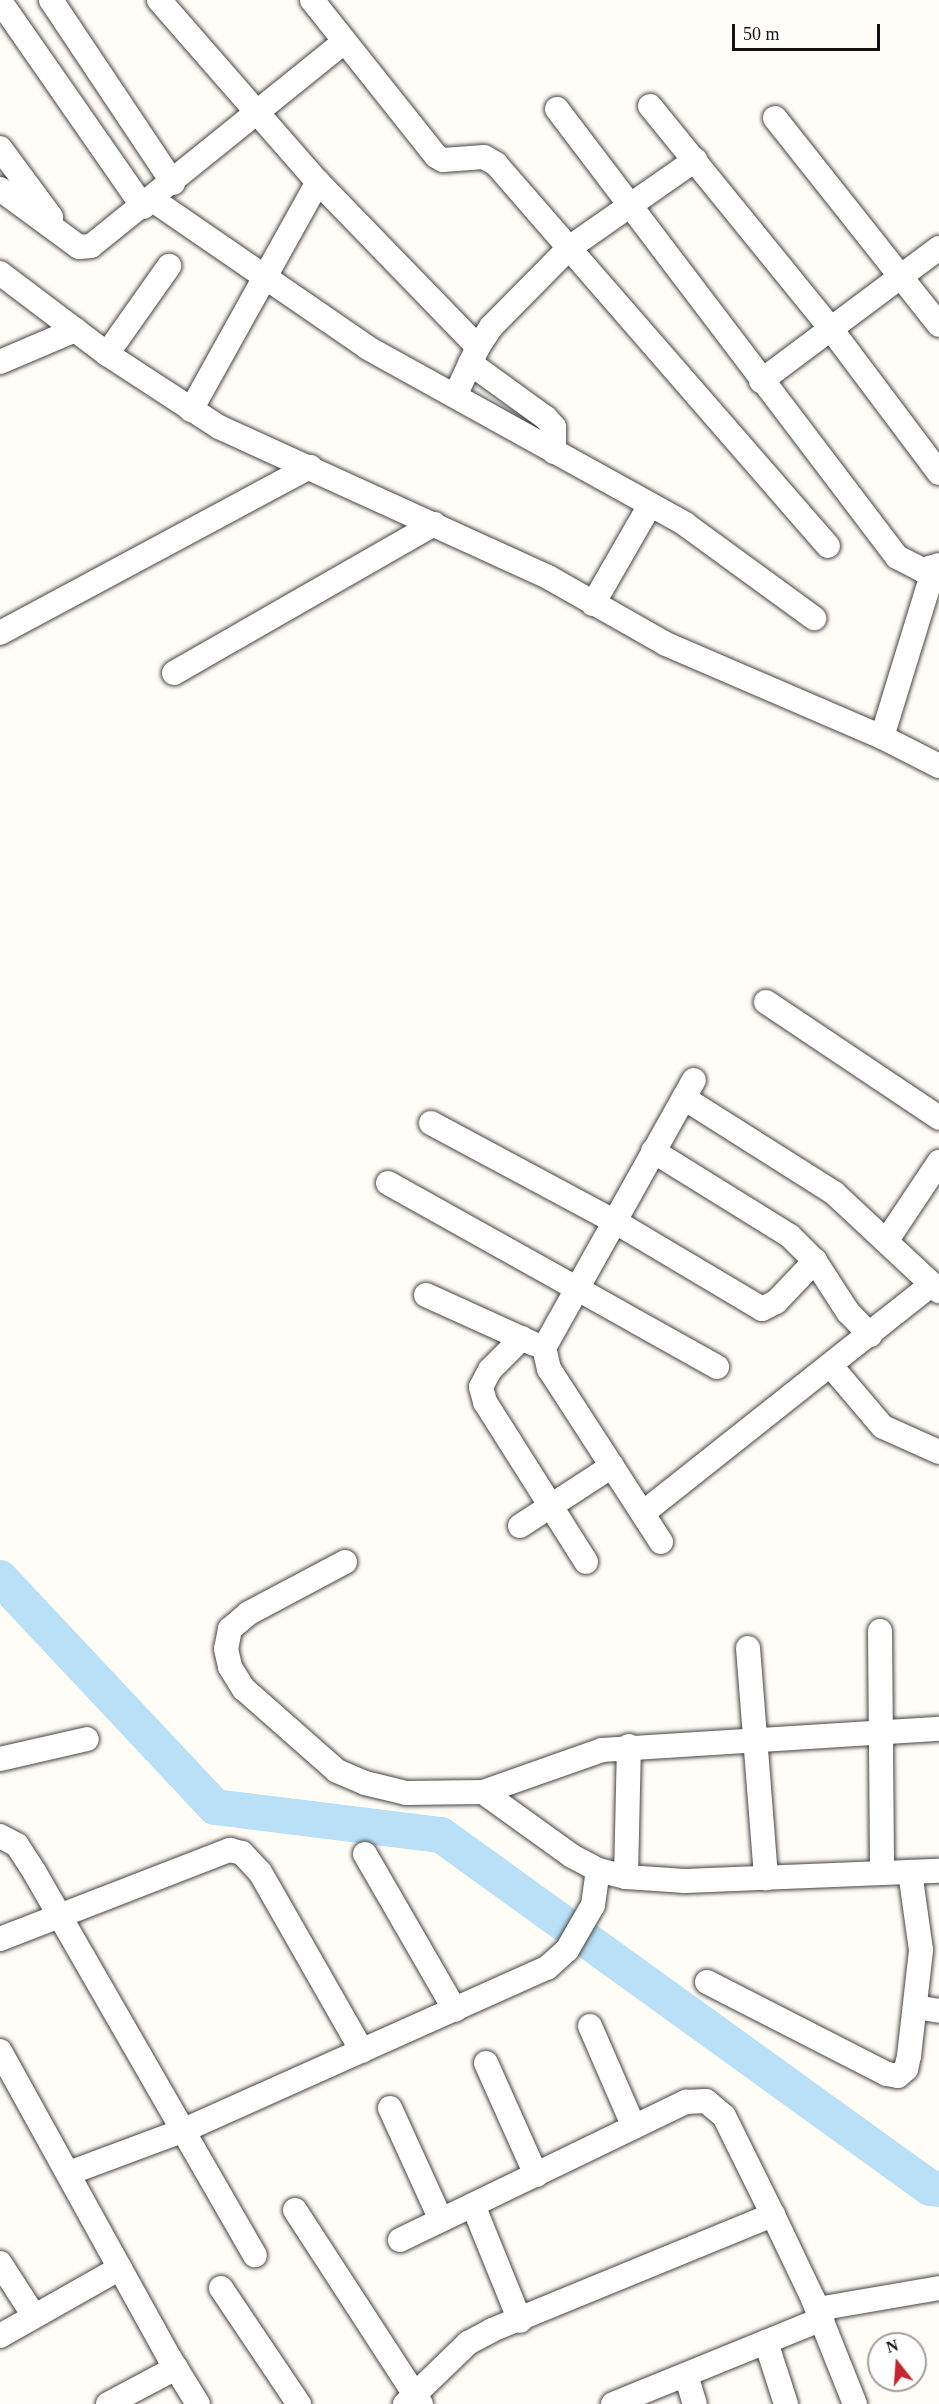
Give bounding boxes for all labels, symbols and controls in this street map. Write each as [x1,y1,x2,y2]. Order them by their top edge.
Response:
scale bar [735,12,884,50]
text: 50 m [743,24,780,44]
north arrow [867,2332,927,2392]
text: N [884,2336,900,2356]

